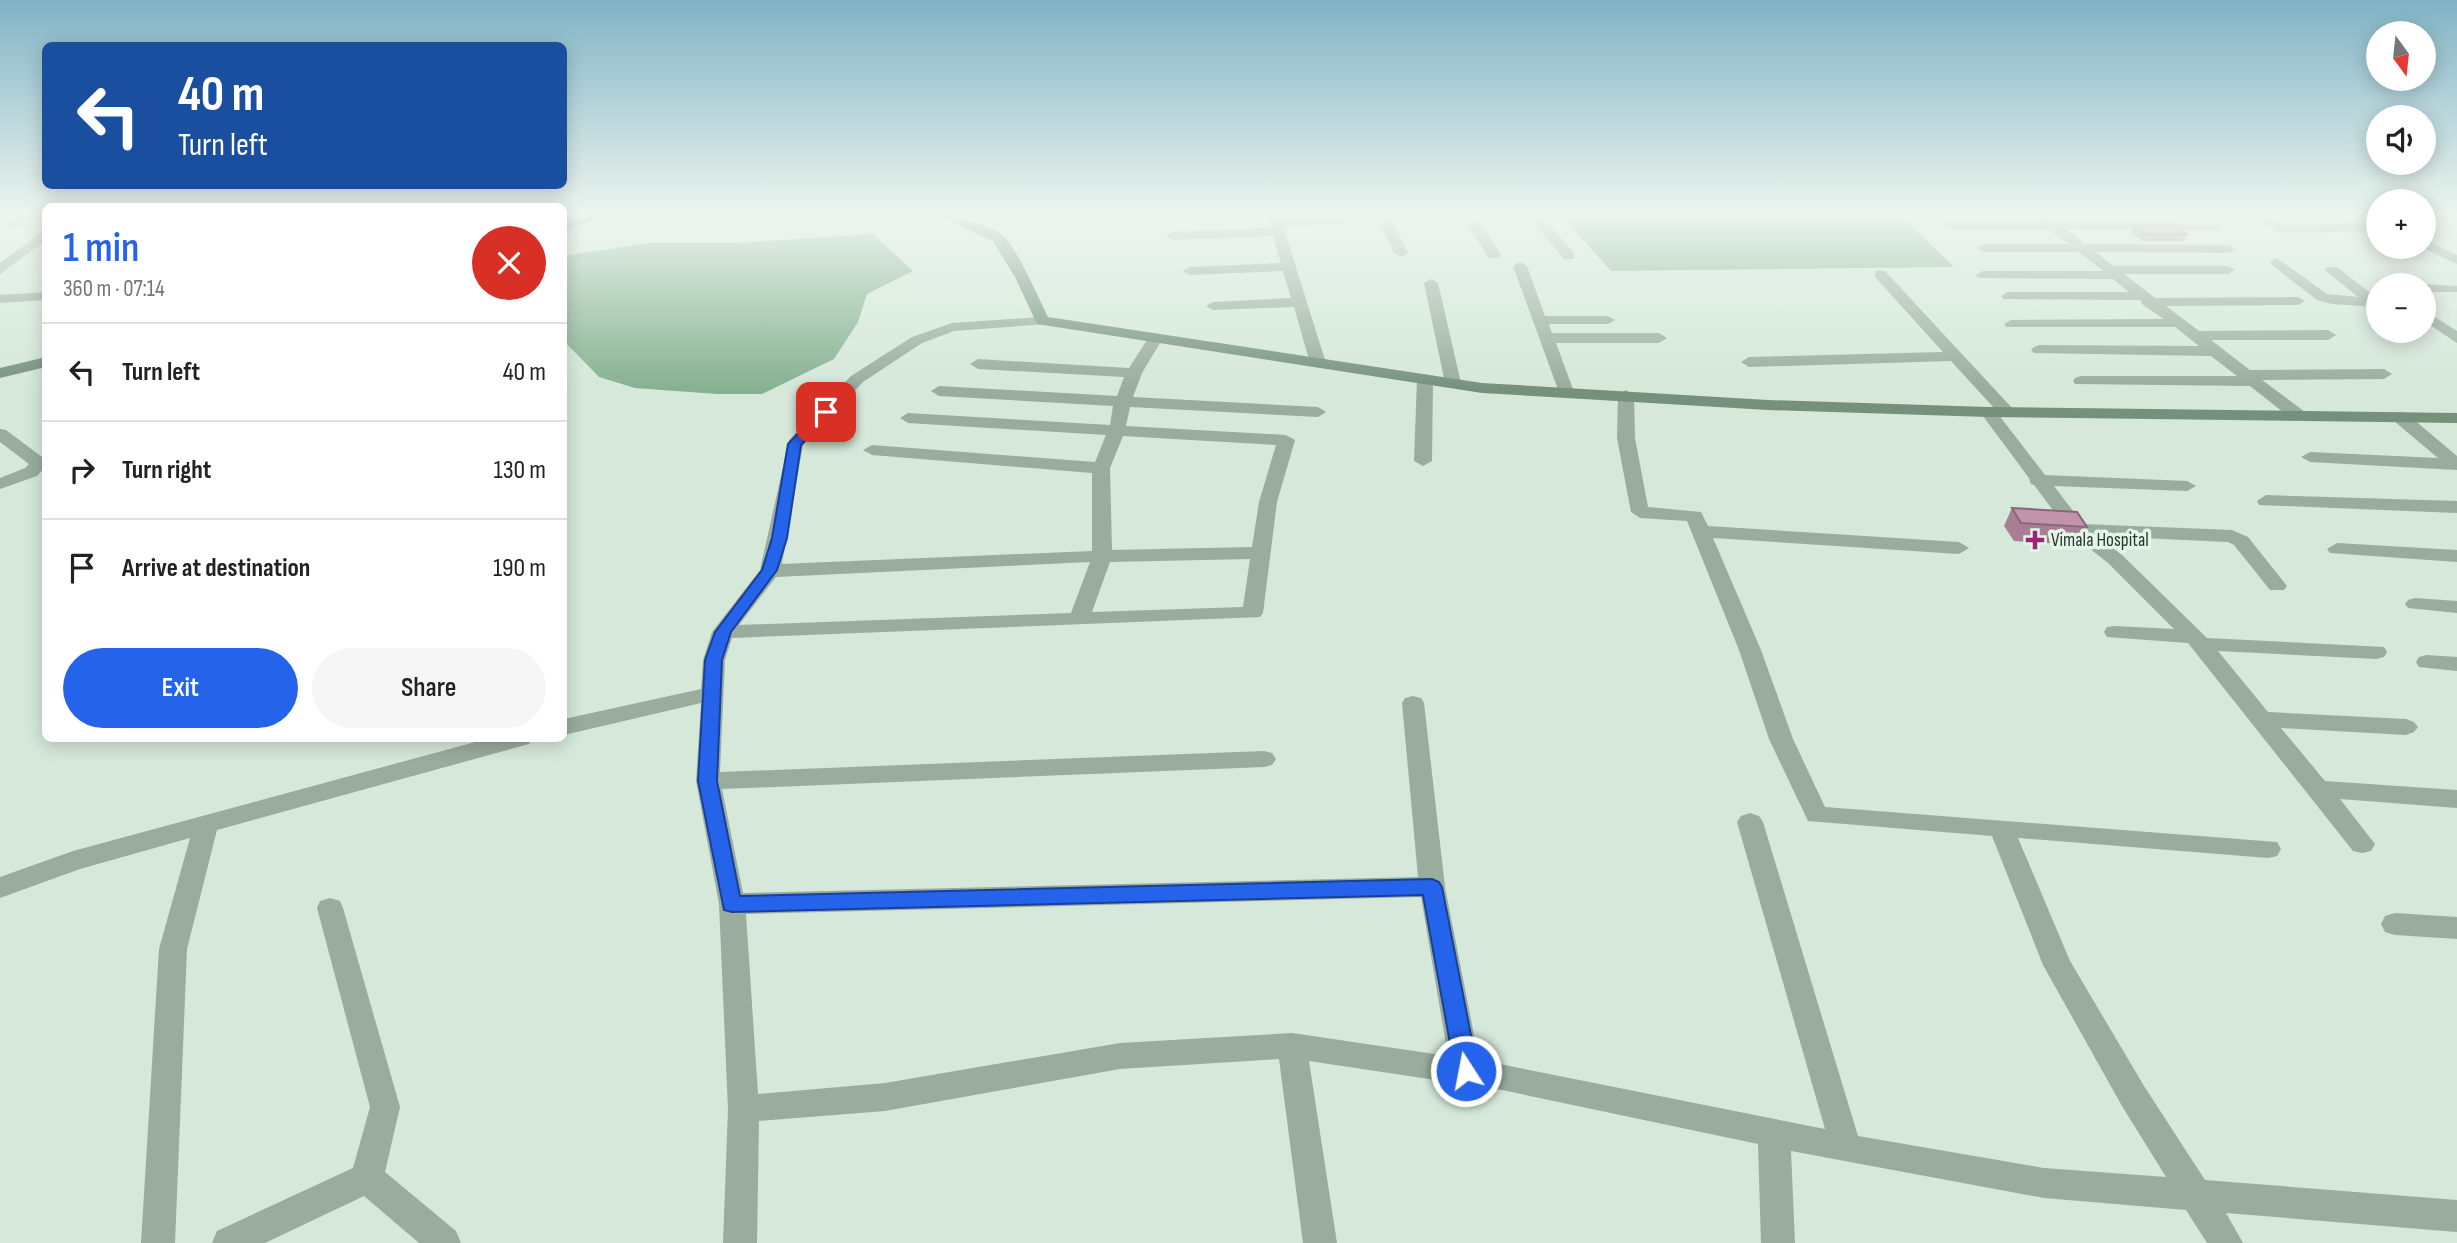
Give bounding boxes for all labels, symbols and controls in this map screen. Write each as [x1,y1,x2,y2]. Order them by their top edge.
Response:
north arrow [2366,21,2436,91]
map controls [2366,21,2436,343]
text: 40 m [178,66,264,125]
icon: left [63,70,154,161]
button: sound [2366,105,2436,175]
text: Turn left [178,126,268,165]
button: + [2366,189,2436,259]
text: 1 min [63,223,139,274]
button: close [472,226,546,300]
button: − [2366,273,2436,343]
text: 360 m · 07:14 [63,275,165,303]
icon: left [63,353,101,391]
text: Turn left [122,357,200,388]
text: 40 m [503,357,546,388]
pin [796,382,856,442]
icon: arrive [807,393,845,431]
icon: right [63,451,101,489]
text: Turn right [122,455,211,486]
text: 130 m [494,455,546,486]
place label: Vimala Hospital [2051,529,2149,552]
marker: Vimala Hospital [2025,530,2045,550]
icon: arrive [63,549,101,587]
text: Arrive at destination [122,553,310,584]
text: 190 m [493,553,546,584]
button: Exit [63,648,298,728]
button: Share [312,648,546,728]
position arrow [1429,1034,1503,1108]

